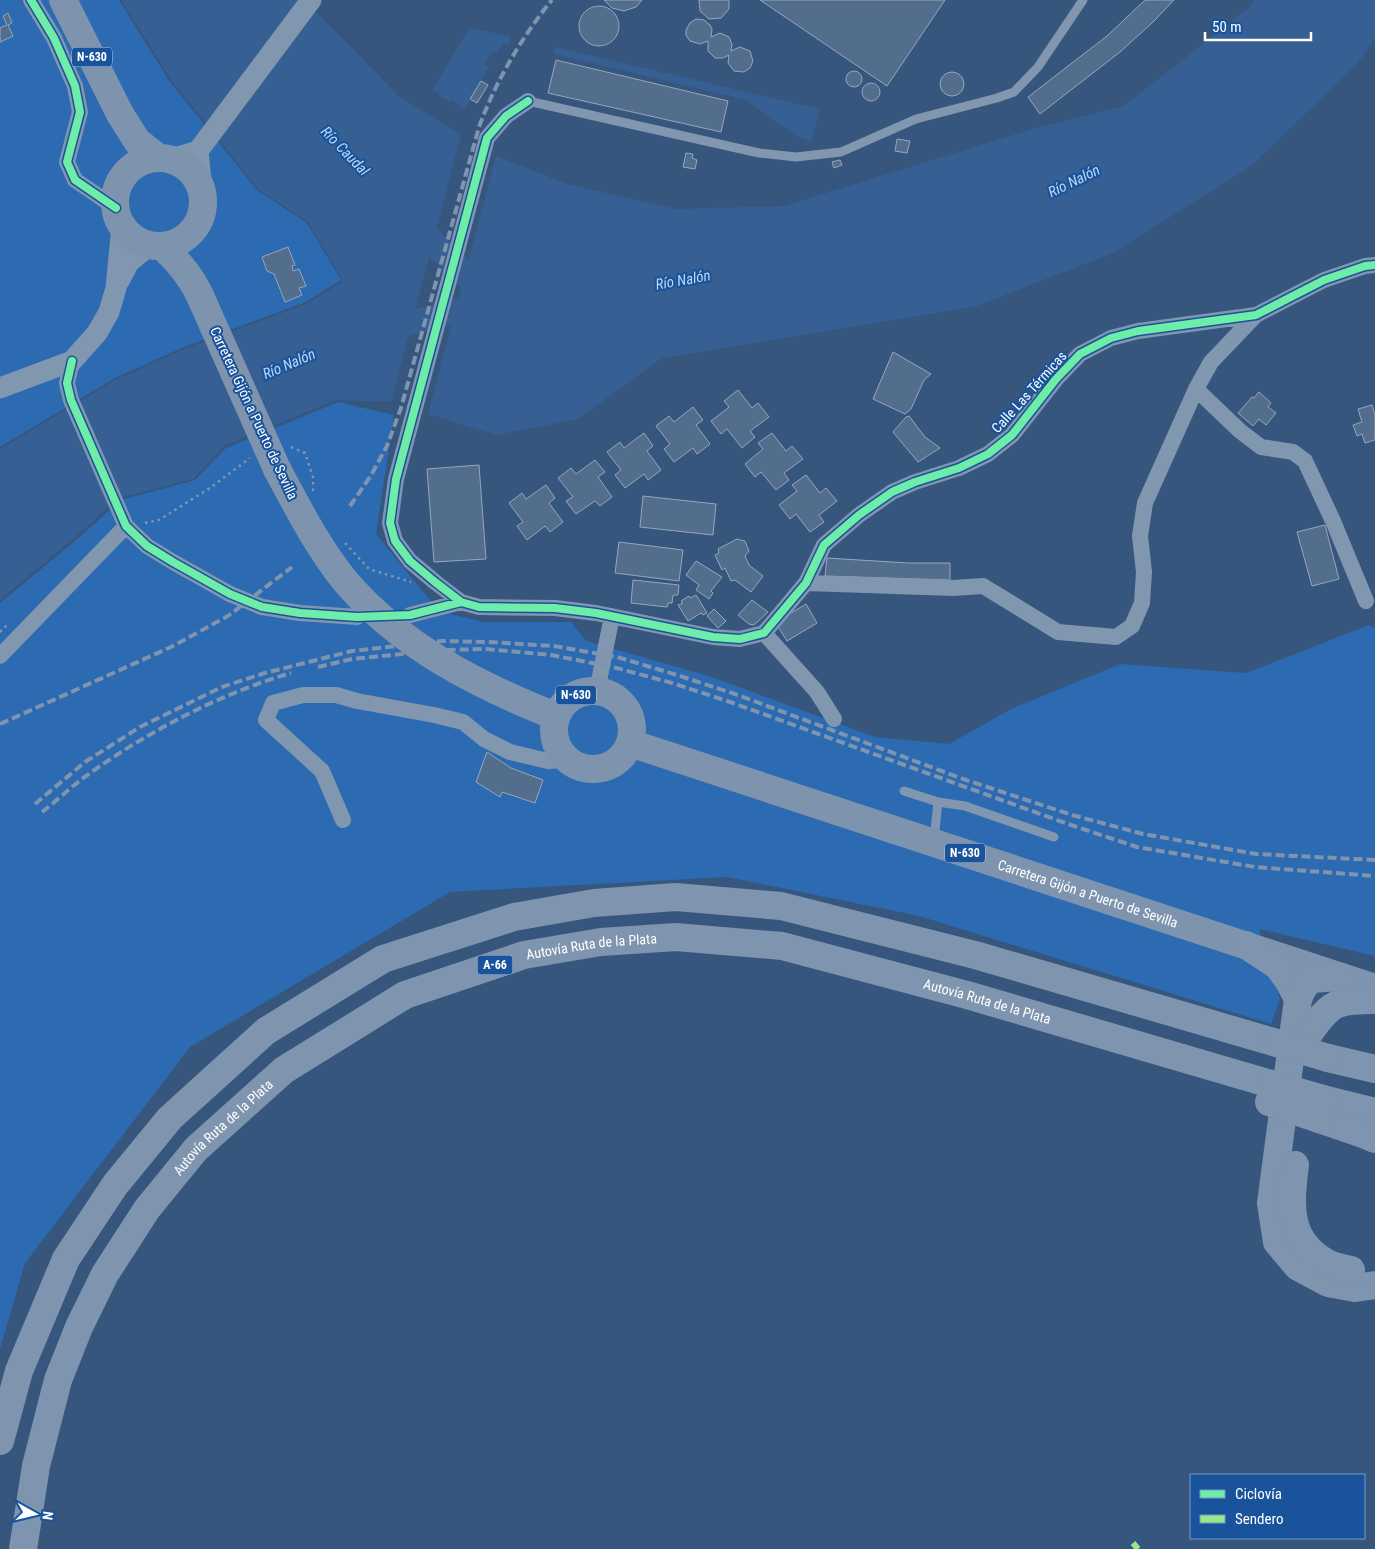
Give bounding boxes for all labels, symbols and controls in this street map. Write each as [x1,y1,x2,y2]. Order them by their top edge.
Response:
scale bar [1205,10,1311,42]
text: 50 m [1212,18,1242,36]
road number: N-630 [72,48,112,66]
water label: Río Caudal [317,123,373,180]
water label: Río Nalón [1045,161,1103,201]
water label: Río Nalón [654,266,712,294]
street label: Carretera Gijón a Puerto de Sevilla [207,324,301,502]
water label: Río Nalón [260,345,318,383]
street label: Calle Las Térmicas [988,348,1070,436]
road number: N-630 [556,686,596,704]
road number: N-630 [945,844,985,862]
street label: Carretera Gijón a Puerto de Sevilla [996,856,1180,931]
street label: Autovía Ruta de la Plata [525,930,657,963]
road number: A-66 [478,956,512,974]
street label: Autovía Ruta de la Plata [922,976,1053,1027]
street label: Autovía Ruta de la Plata [170,1076,276,1178]
legend [1190,1474,1365,1539]
text: Ciclovía [1235,1485,1282,1503]
north arrow [10,1489,60,1539]
text: N [39,1510,56,1521]
text: Sendero [1235,1510,1284,1528]

